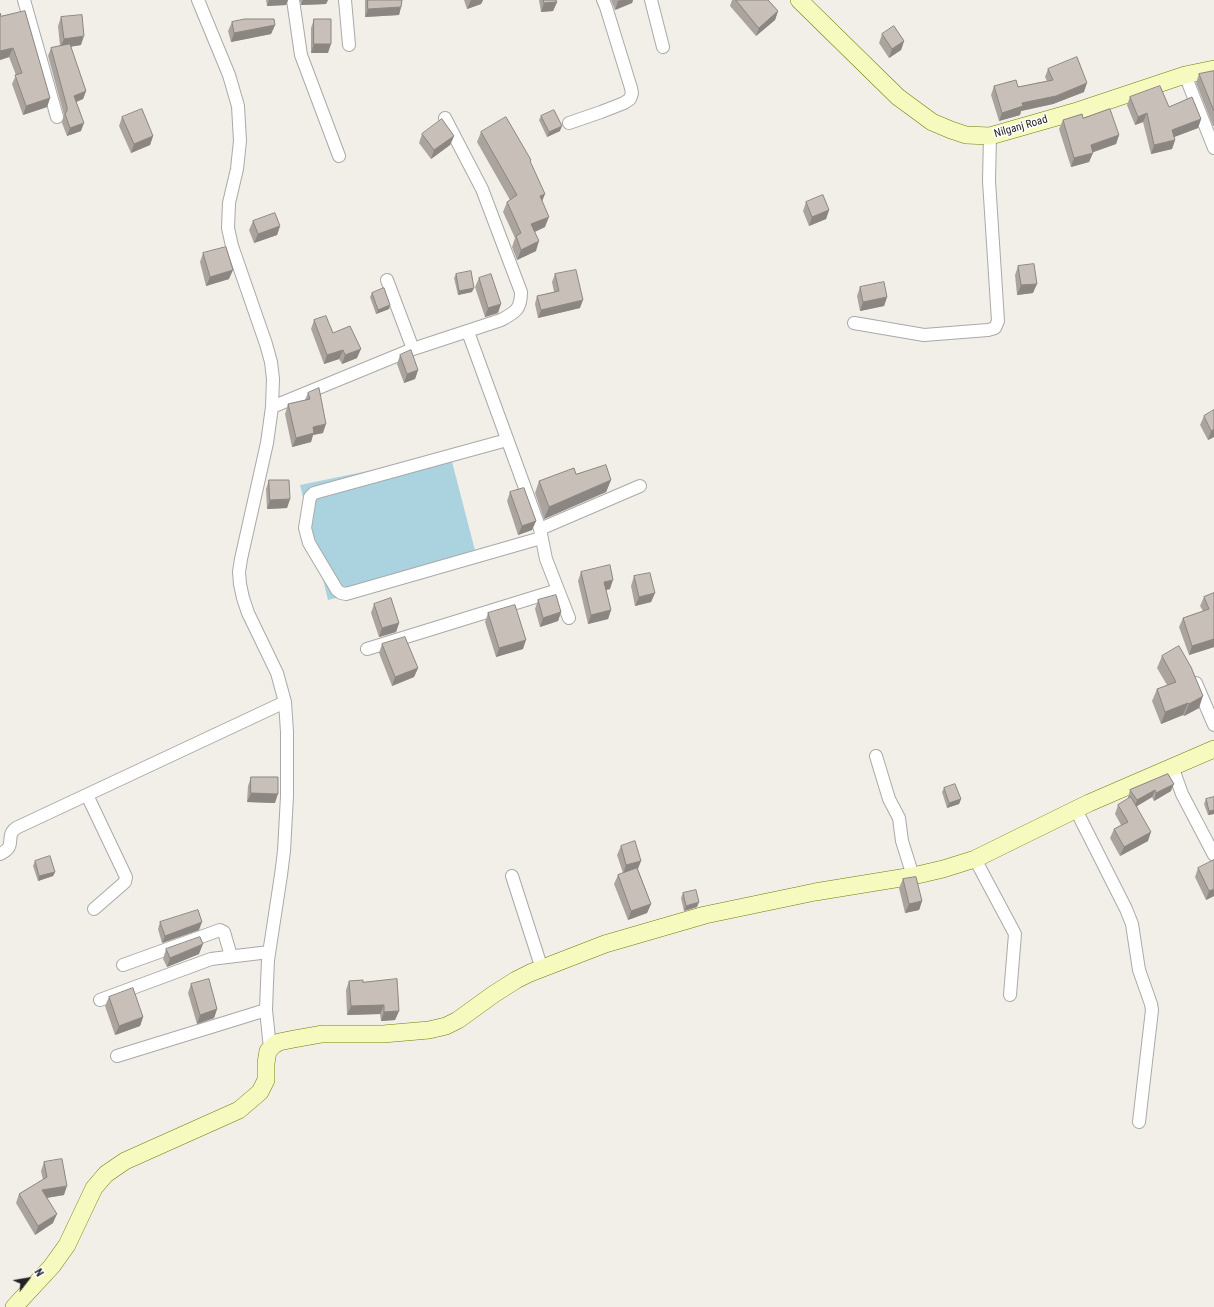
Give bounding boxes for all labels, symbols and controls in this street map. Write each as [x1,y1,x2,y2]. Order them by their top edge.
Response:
street label: Nilganj Road [993,113,1049,141]
north arrow [8,1259,48,1299]
text: N [31,1266,46,1279]

